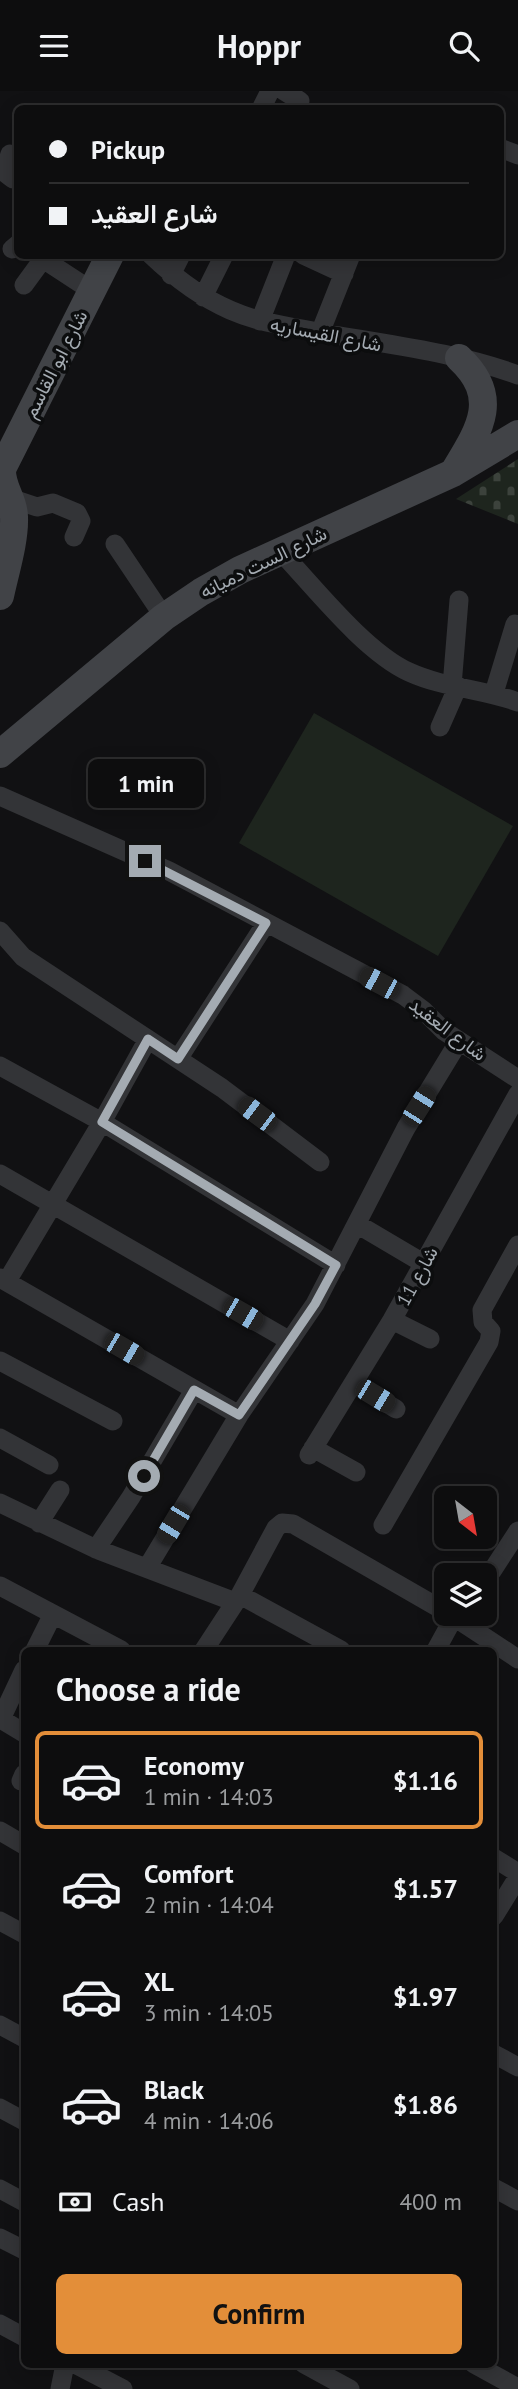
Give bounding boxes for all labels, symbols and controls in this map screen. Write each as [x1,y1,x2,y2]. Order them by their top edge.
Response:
text: Hoppr [217,25,301,67]
icon: menu [35,27,73,65]
icon: search [445,27,483,65]
text: Pickup [91,133,165,166]
text: شارع العقيد [91,197,217,230]
street label: شارع ابو القاسم [17,306,93,423]
street label: شارع القيساريه [268,311,384,358]
street label: شارع الست دميانه [196,521,331,604]
callout: 1 min [87,759,203,809]
text: 1 min [118,769,174,798]
route end [129,845,161,877]
car [356,964,403,1002]
street label: شارع العقيد [404,992,491,1067]
car [399,1083,440,1129]
car [234,1093,281,1135]
street label: شارع 11 [391,1242,444,1310]
car [220,1294,267,1334]
car [101,1329,148,1369]
car [352,1376,399,1416]
route start [128,1460,160,1492]
north arrow [434,1486,497,1549]
map controls [434,1486,497,1626]
car [154,1501,193,1547]
button: layers [434,1563,497,1626]
text: Choose a ride [56,1668,241,1710]
icon: car [60,1749,123,1812]
text: Economy [144,1749,244,1782]
text: $1.16 [393,1764,458,1797]
text: 1 min · 14:03 [144,1782,274,1811]
icon: car [60,1857,123,1920]
text: Comfort [144,1857,234,1890]
text: $1.57 [393,1872,458,1905]
text: 2 min · 14:04 [144,1890,274,1919]
icon: car [60,1965,123,2028]
text: XL [144,1965,174,1998]
text: $1.97 [393,1980,458,2013]
text: 3 min · 14:05 [144,1998,274,2027]
icon: car [60,2073,123,2136]
text: Black [144,2073,204,2106]
text: $1.86 [393,2088,458,2121]
text: 4 min · 14:06 [144,2106,274,2135]
icon: cash [56,2183,94,2221]
text: Cash [112,2185,164,2218]
text: 400 m [400,2187,462,2216]
button: Confirm [56,2274,462,2354]

